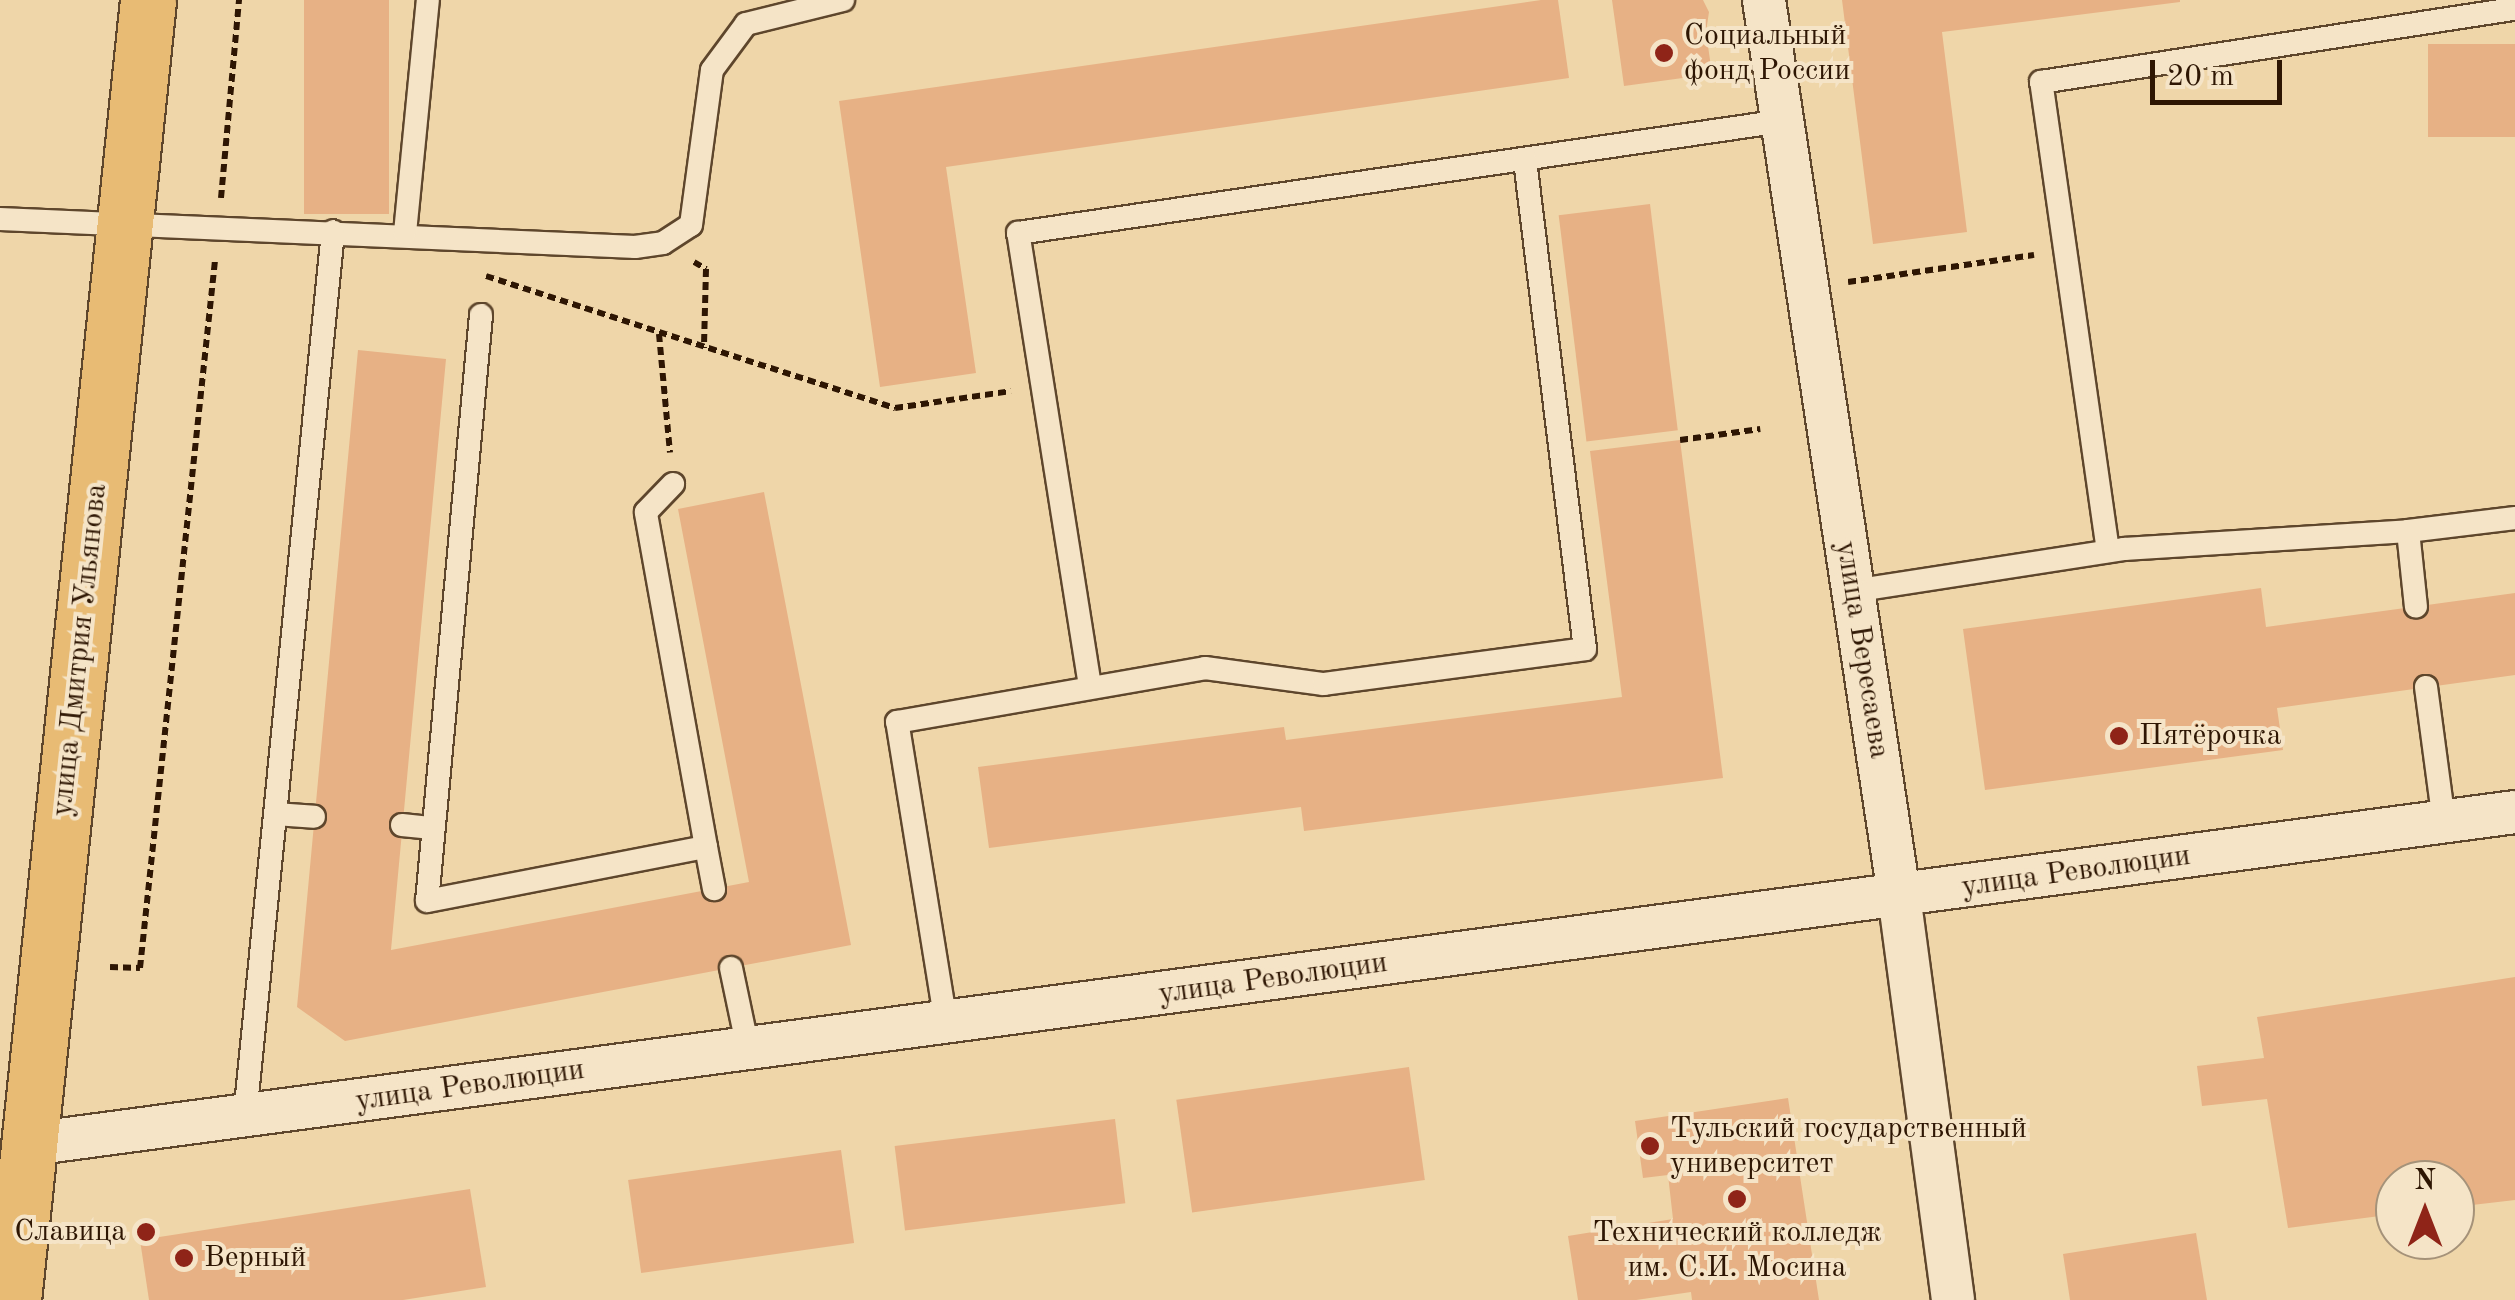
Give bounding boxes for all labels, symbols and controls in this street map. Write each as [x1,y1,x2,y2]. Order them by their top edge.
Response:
place label: Социальный фонд России [1684,18,1850,88]
scale bar [2155,40,2288,102]
marker: Социальный фонд России [1653,42,1675,64]
text: 20 m [2167,62,2234,92]
street label: улица Дмитрия Ульянова [45,482,115,818]
street label: улица Вересаева [1827,539,1897,761]
place label: Пятёрочка [2139,718,2281,754]
marker: Пятёрочка [2108,725,2130,747]
street label: улица Революции [1959,838,2193,906]
street label: улица Революции [1156,945,1390,1013]
street label: улица Революции [353,1052,587,1120]
place label: Тульский государственный университет [1670,1111,2027,1182]
marker: Тульский государственный университет [1639,1135,1661,1157]
north arrow [2375,1160,2475,1260]
text: N [2414,1168,2436,1196]
marker: Технический колледж им. С.И. Мосина [1726,1188,1748,1210]
place label: Славица [14,1214,126,1250]
place label: Технический колледж им. С.И. Мосина [1592,1215,1882,1286]
marker: Славица [135,1221,157,1243]
place label: Верный [204,1240,306,1276]
marker: Верный [173,1247,195,1269]

